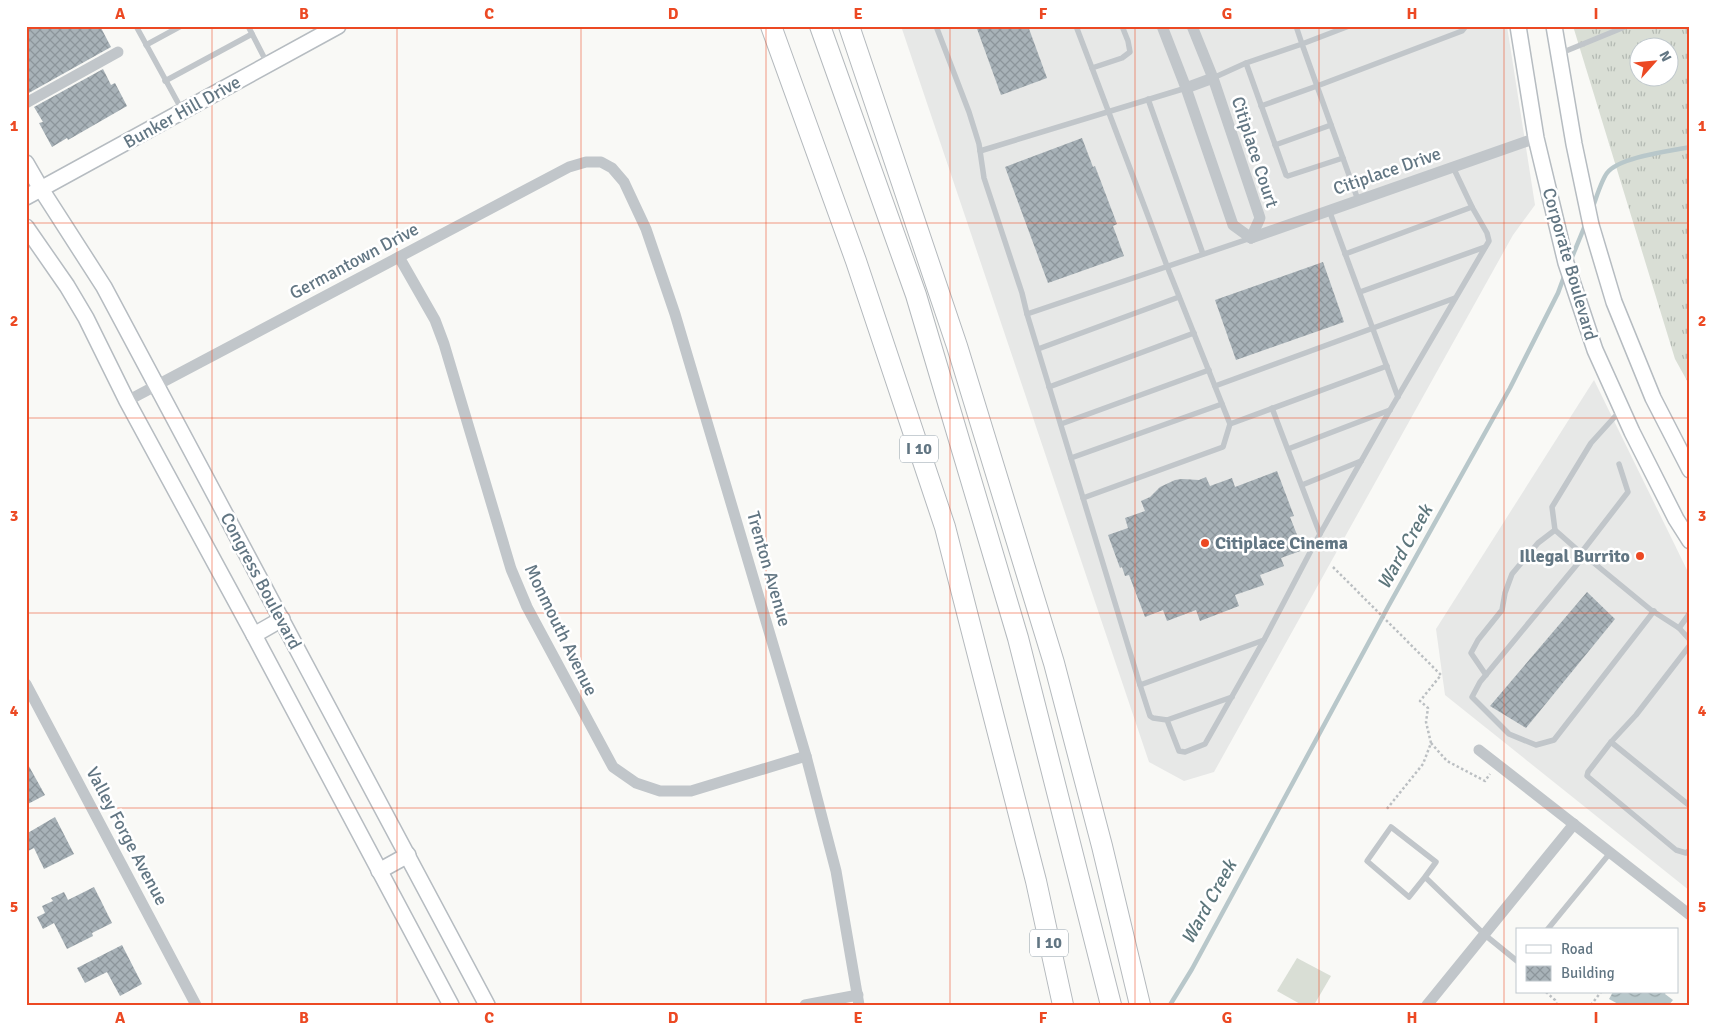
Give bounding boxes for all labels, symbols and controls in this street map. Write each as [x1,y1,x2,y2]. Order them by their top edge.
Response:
text: A [115,4,126,24]
text: B [299,4,309,24]
text: C [484,4,494,24]
text: D [668,4,679,24]
text: E [853,4,863,24]
text: F [1039,4,1048,24]
text: G [1222,4,1232,24]
text: H [1407,4,1417,24]
text: I [1593,4,1599,24]
north arrow [1628,38,1678,88]
text: N [1655,48,1675,65]
street label: Bunker Hill Drive [120,71,244,153]
street label: Citiplace Court [1227,94,1283,210]
text: 1 [10,116,19,136]
text: 1 [1698,116,1707,136]
street label: Citiplace Drive [1330,142,1444,200]
street label: Corporate Boulevard [1538,185,1602,343]
street label: Germantown Drive [286,218,422,304]
text: 2 [10,311,18,331]
text: 2 [1698,311,1706,331]
road number: I 10 [900,436,938,462]
water label: Ward Creek [1372,499,1439,593]
text: 3 [10,506,18,526]
text: 3 [1698,506,1706,526]
street label: Congress Boulevard [216,509,306,653]
street label: Trenton Avenue [742,509,796,629]
place label: Citiplace Cinema [1215,532,1348,554]
marker: Citiplace Cinema [1199,537,1211,549]
place label: Illegal Burrito [1519,545,1630,567]
marker: Illegal Burrito [1634,550,1646,562]
street label: Monmouth Avenue [520,561,602,699]
text: 4 [10,701,19,721]
text: 4 [1698,701,1707,721]
street label: Valley Forge Avenue [81,763,173,909]
water label: Ward Creek [1176,854,1243,948]
text: 5 [10,897,18,917]
text: 5 [1698,897,1706,917]
legend [1516,928,1678,994]
road number: I 10 [1030,930,1068,956]
text: Road [1561,940,1593,958]
text: Building [1561,964,1615,982]
text: A [115,1008,126,1028]
text: B [299,1008,309,1028]
text: C [484,1008,494,1028]
text: D [668,1008,679,1028]
text: E [853,1008,863,1028]
text: F [1039,1008,1048,1028]
text: G [1222,1008,1232,1028]
text: H [1407,1008,1417,1028]
text: I [1593,1008,1599,1028]

